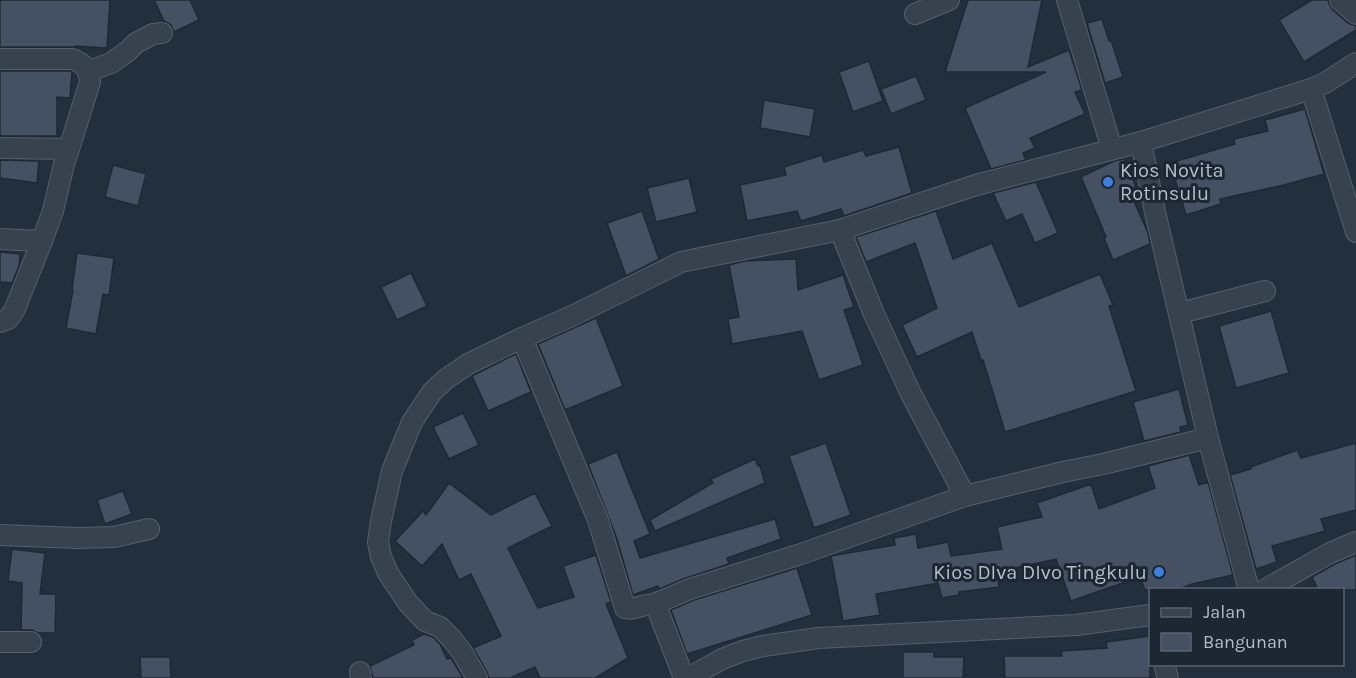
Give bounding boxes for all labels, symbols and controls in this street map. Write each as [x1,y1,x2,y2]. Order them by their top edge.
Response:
place label: Kios Novita Rotinsulu [1120,159,1223,205]
marker: Kios Novita Rotinsulu [1101,175,1115,189]
place label: Kios DIva DIvo Tingkulu [933,561,1147,584]
marker: Kios DIva DIvo Tingkulu [1152,565,1166,579]
legend [1149,588,1344,666]
text: Jalan [1203,601,1246,623]
text: Bangunan [1203,631,1288,653]

